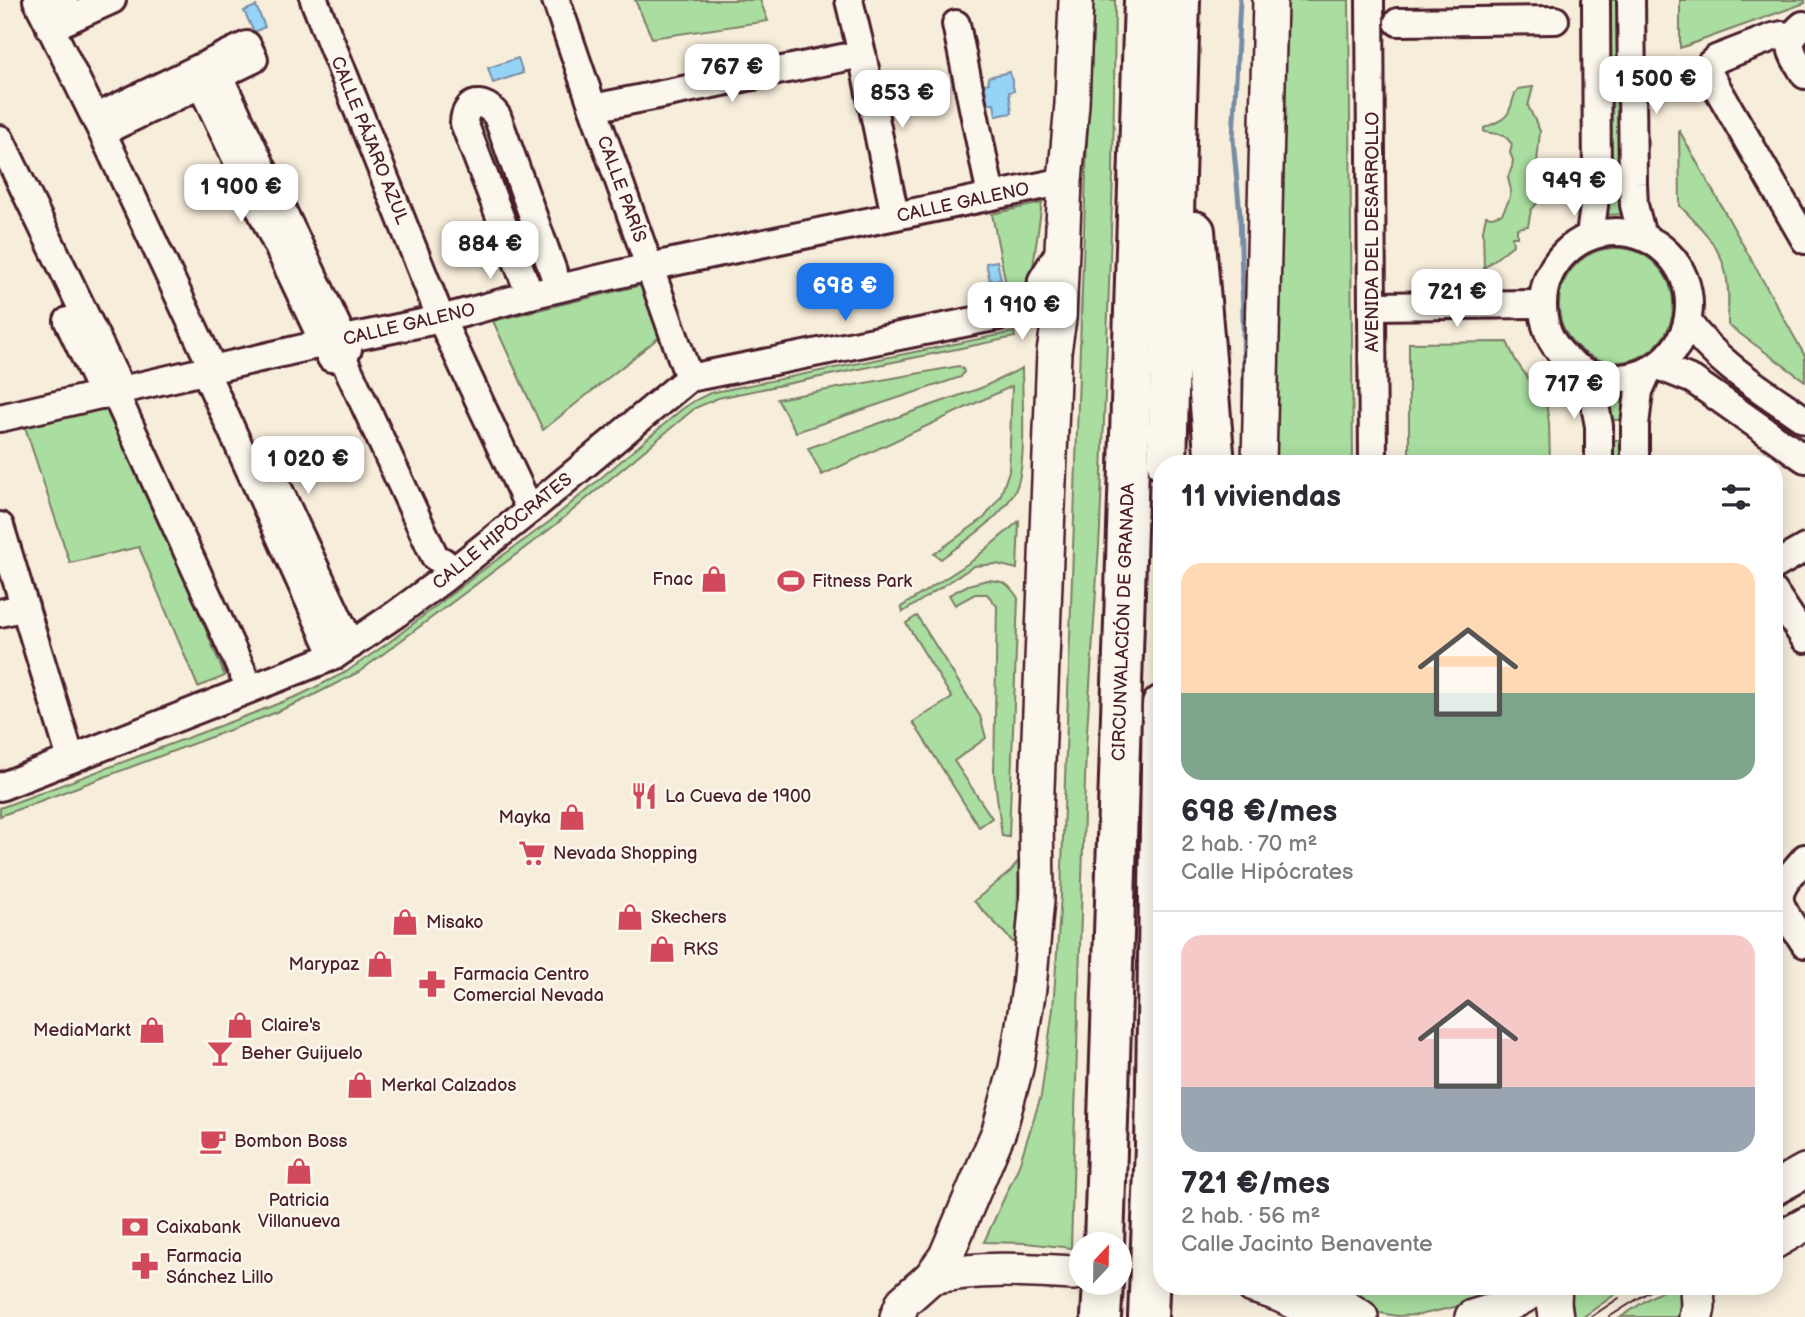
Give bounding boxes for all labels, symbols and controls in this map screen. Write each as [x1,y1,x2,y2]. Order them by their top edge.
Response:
pin: 767 € [683,44,781,104]
street label: CALLE PÁJARO AZUL [326,53,415,228]
text: 767 € [701,53,763,81]
pin: 1 500 € [1591,57,1721,116]
text: 1 500 € [1615,65,1697,93]
pin: 853 € [853,71,951,130]
text: 853 € [870,79,934,107]
street label: AVENIDA DEL DESARROLLO [1362,112,1383,352]
street label: CALLE PARÍS [593,132,652,245]
pin: 949 € [1525,158,1623,218]
pin: 1 900 € [176,164,306,224]
text: 949 € [1542,167,1606,195]
text: 1 900 € [200,173,282,201]
street label: CALLE GALENO [895,178,1031,227]
pin: 884 € [441,222,539,281]
text: 884 € [458,230,522,258]
pin: 698 € [796,264,894,323]
pin: 721 € [1408,270,1506,329]
text: 698 € [813,272,877,300]
text: 721 € [1427,278,1487,306]
pin: 1 910 € [957,282,1087,342]
text: 1 910 € [984,291,1060,319]
street label: CALLE GALENO [341,299,477,350]
pin: 717 € [1525,362,1623,421]
text: 717 € [1545,370,1603,398]
pin: 1 020 € [243,436,373,496]
text: 1 020 € [267,445,349,473]
street label: CALLE HIPÓCRATES [427,467,576,594]
icon: filters [1717,478,1755,516]
text: 11 viviendas [1181,479,1341,515]
street label: CIRCUNVALACIÓN DE GRANADA [1106,483,1139,761]
shop icon: Fnac [699,564,729,594]
sports icon: Fitness Park [776,566,806,596]
place label: Fnac [652,569,693,590]
place label: Fitness Park [812,571,912,592]
icon: home [1405,609,1531,735]
restaurant icon: La Cueva de 1900 [629,781,659,811]
place label: La Cueva de 1900 [665,786,811,807]
text: 698 €/mes [1181,794,1337,830]
shop icon: Mayka [557,802,587,832]
place label: Mayka [498,807,551,828]
text: 2 hab. · 70 m² [1181,830,1318,858]
supermarket icon: Nevada Shopping [517,838,547,868]
place label: Nevada Shopping [553,843,697,864]
text: Calle Hipócrates [1181,858,1353,886]
shop icon: Skechers [615,902,645,932]
shop icon: Misako [390,907,420,937]
place label: Skechers [651,907,727,928]
place label: Misako [426,912,484,933]
shop icon: RKS [647,934,677,964]
place label: RKS [683,939,718,960]
shop icon: Marypaz [365,949,395,979]
place label: Marypaz [289,954,359,975]
place label: Farmacia Centro Comercial Nevada [453,964,604,1006]
pharmacy icon: Farmacia Centro Comercial Nevada [417,969,447,999]
icon: home [1405,981,1531,1107]
shop icon: Claire's [225,1010,255,1040]
shop icon: MediaMarkt [137,1015,167,1045]
place label: Claire's [261,1015,321,1036]
place label: MediaMarkt [33,1020,131,1041]
bar icon: Beher Guijuelo [205,1038,235,1068]
place label: Beher Guijuelo [241,1043,363,1064]
shop icon: Merkal Calzados [345,1070,375,1100]
place label: Merkal Calzados [381,1075,516,1096]
cafe icon: Bombon Boss [198,1126,228,1156]
place label: Bombon Boss [234,1131,347,1152]
shop icon: Patricia Villanueva [284,1156,314,1186]
text: 721 €/mes [1181,1166,1330,1202]
place label: Patricia Villanueva [258,1190,340,1232]
text: 2 hab. · 56 m² [1181,1202,1321,1230]
bank icon: Caixabank [120,1212,150,1242]
place label: Caixabank [156,1217,241,1238]
text: Calle Jacinto Benavente [1181,1230,1433,1258]
north arrow [1069,1232,1132,1295]
map controls [1069,1232,1132,1295]
place label: Farmacia Sánchez Lillo [166,1246,274,1288]
pharmacy icon: Farmacia Sánchez Lillo [130,1251,160,1281]

